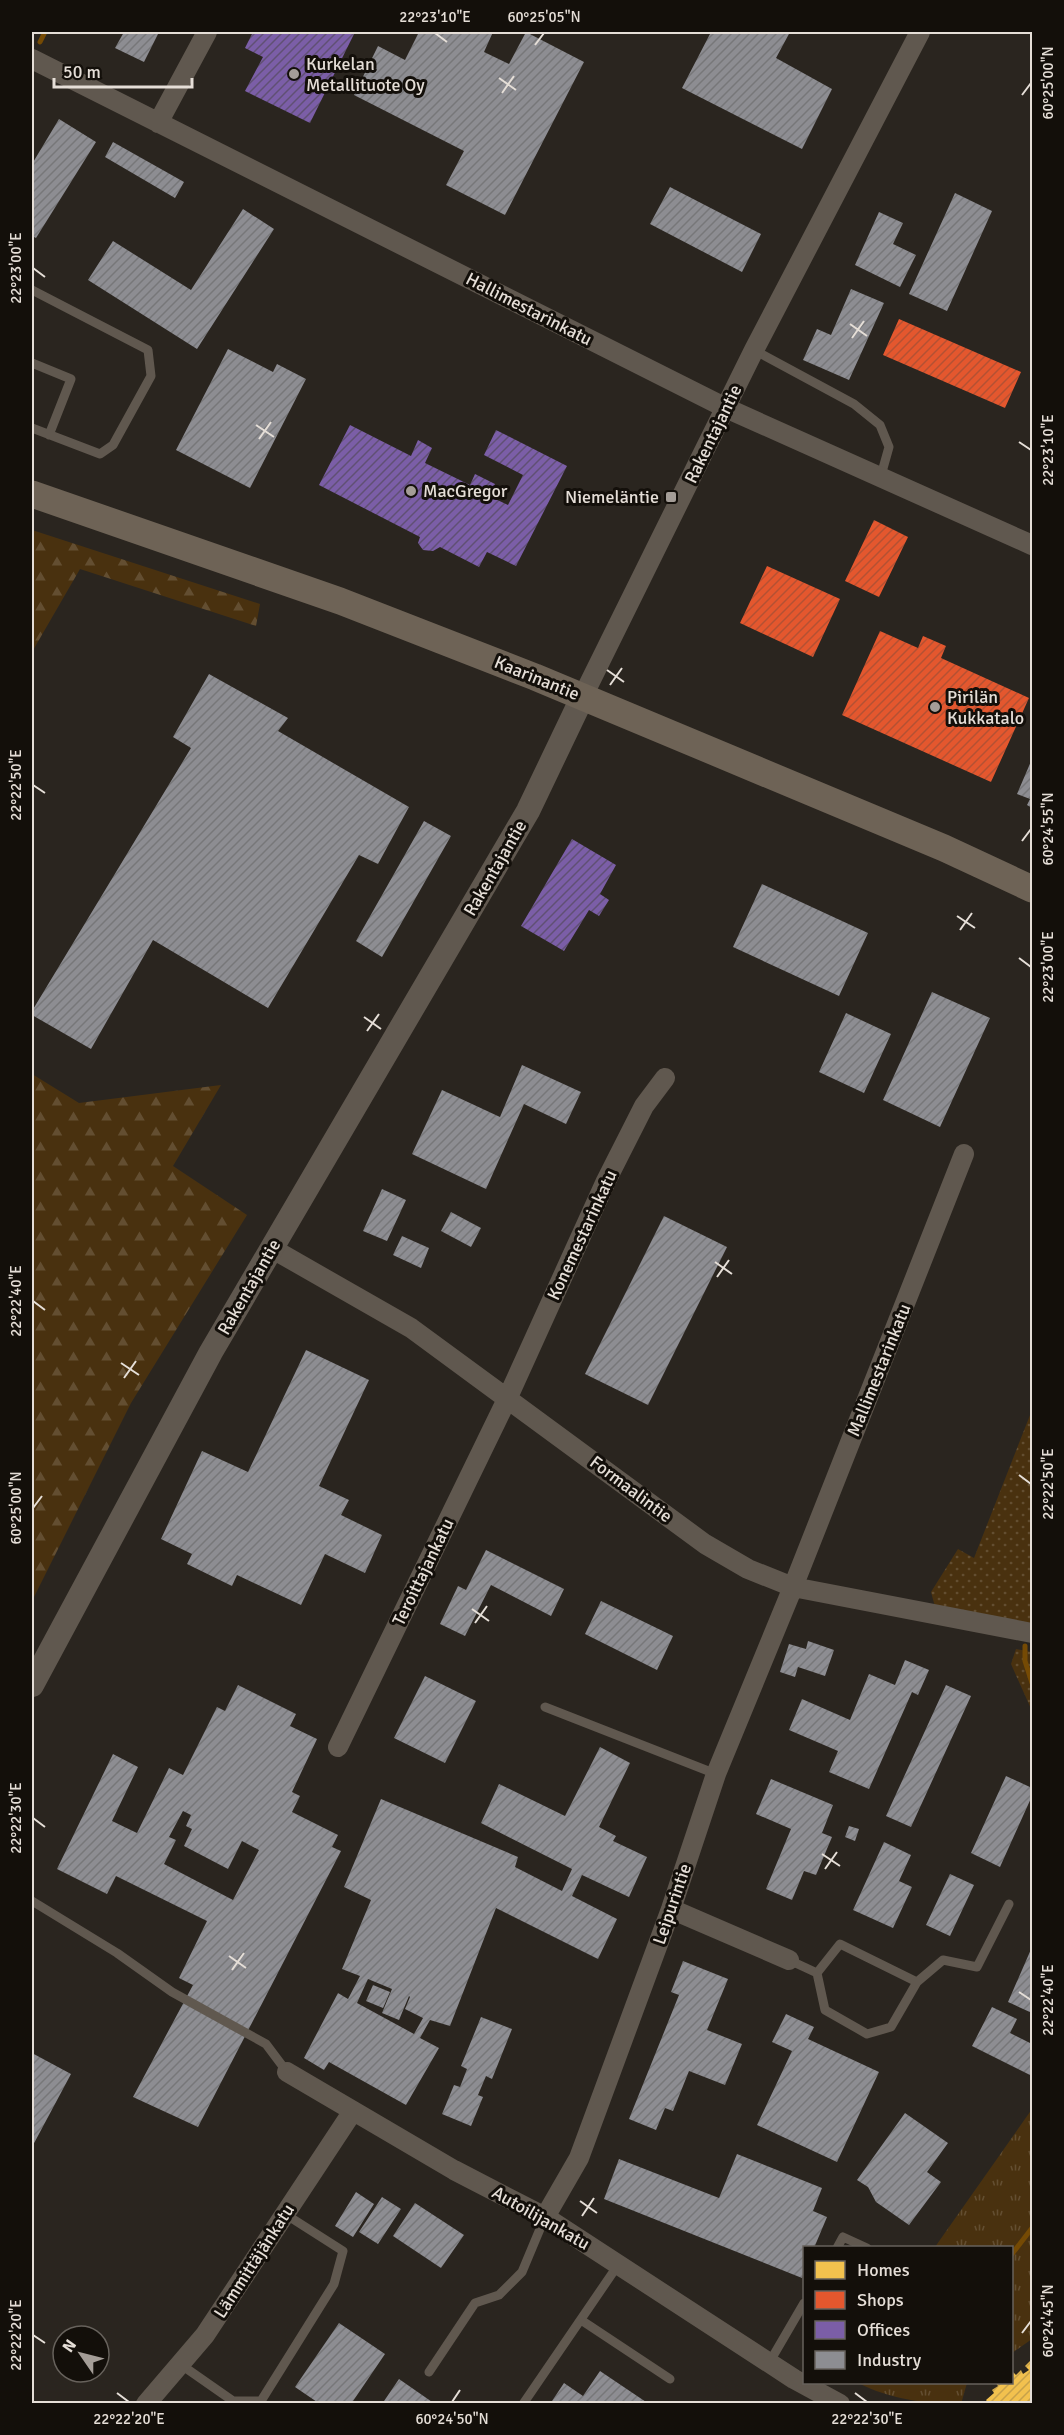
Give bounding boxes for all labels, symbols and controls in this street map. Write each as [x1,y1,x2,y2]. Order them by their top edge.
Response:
text: 22°23'10"E [399,8,471,26]
text: 60°25'05"N [507,8,581,26]
text: 60°25'00"N [1039,46,1057,120]
scale bar [54,51,192,89]
place label: Kurkelan Metallituote Oy [306,53,425,96]
text: 50 m [63,61,101,83]
marker: Kurkelan Metallituote Oy [287,67,301,81]
text: 22°23'00"E [7,232,25,304]
street label: Hallimestarinkatu [462,268,596,350]
street label: Rakentajantie [680,381,746,487]
text: 22°23'10"E [1039,414,1057,486]
place label: MacGregor [423,480,508,502]
marker: MacGregor [404,484,418,498]
place label: Niemeläntie [565,486,659,508]
marker: Niemeläntie [664,490,678,504]
street label: Kaarinantie [491,651,583,705]
place label: Pirilän Kukkatalo [947,686,1024,729]
marker: Pirilän Kukkatalo [928,700,942,714]
text: 22°22'50"E [7,749,25,821]
text: 60°24'55"N [1039,792,1057,866]
street label: Rakentajantie [459,816,531,920]
text: 22°23'00"E [1039,931,1057,1003]
street label: Konemestarinkatu [542,1166,622,1304]
street label: Rakentajantie [213,1235,285,1339]
text: 22°22'40"E [7,1265,25,1337]
street label: Mallimestarinkatu [842,1300,916,1440]
text: 22°22'50"E [1039,1448,1057,1520]
street label: Formaalintie [585,1451,677,1527]
text: 60°25'00"N [7,1471,25,1545]
street label: Teroittajankatu [388,1515,458,1629]
text: 22°22'30"E [7,1782,25,1854]
street label: Leipurintie [648,1861,696,1947]
text: 22°22'40"E [1039,1964,1057,2036]
street label: Autoilijankatu [488,2181,594,2255]
street label: Lämmittäjänkatu [209,2200,299,2322]
legend [803,2246,1013,2384]
text: Homes [857,2259,910,2281]
text: 60°24'45"N [1039,2284,1057,2358]
text: Shops [857,2289,904,2311]
text: 22°22'20"E [7,2299,25,2371]
text: Offices [857,2319,910,2341]
north arrow [51,2324,111,2384]
text: N [58,2336,81,2356]
text: Industry [857,2349,922,2371]
text: 22°22'20"E [93,2410,165,2428]
text: 60°24'50"N [415,2410,489,2428]
text: 22°22'30"E [831,2410,903,2428]

